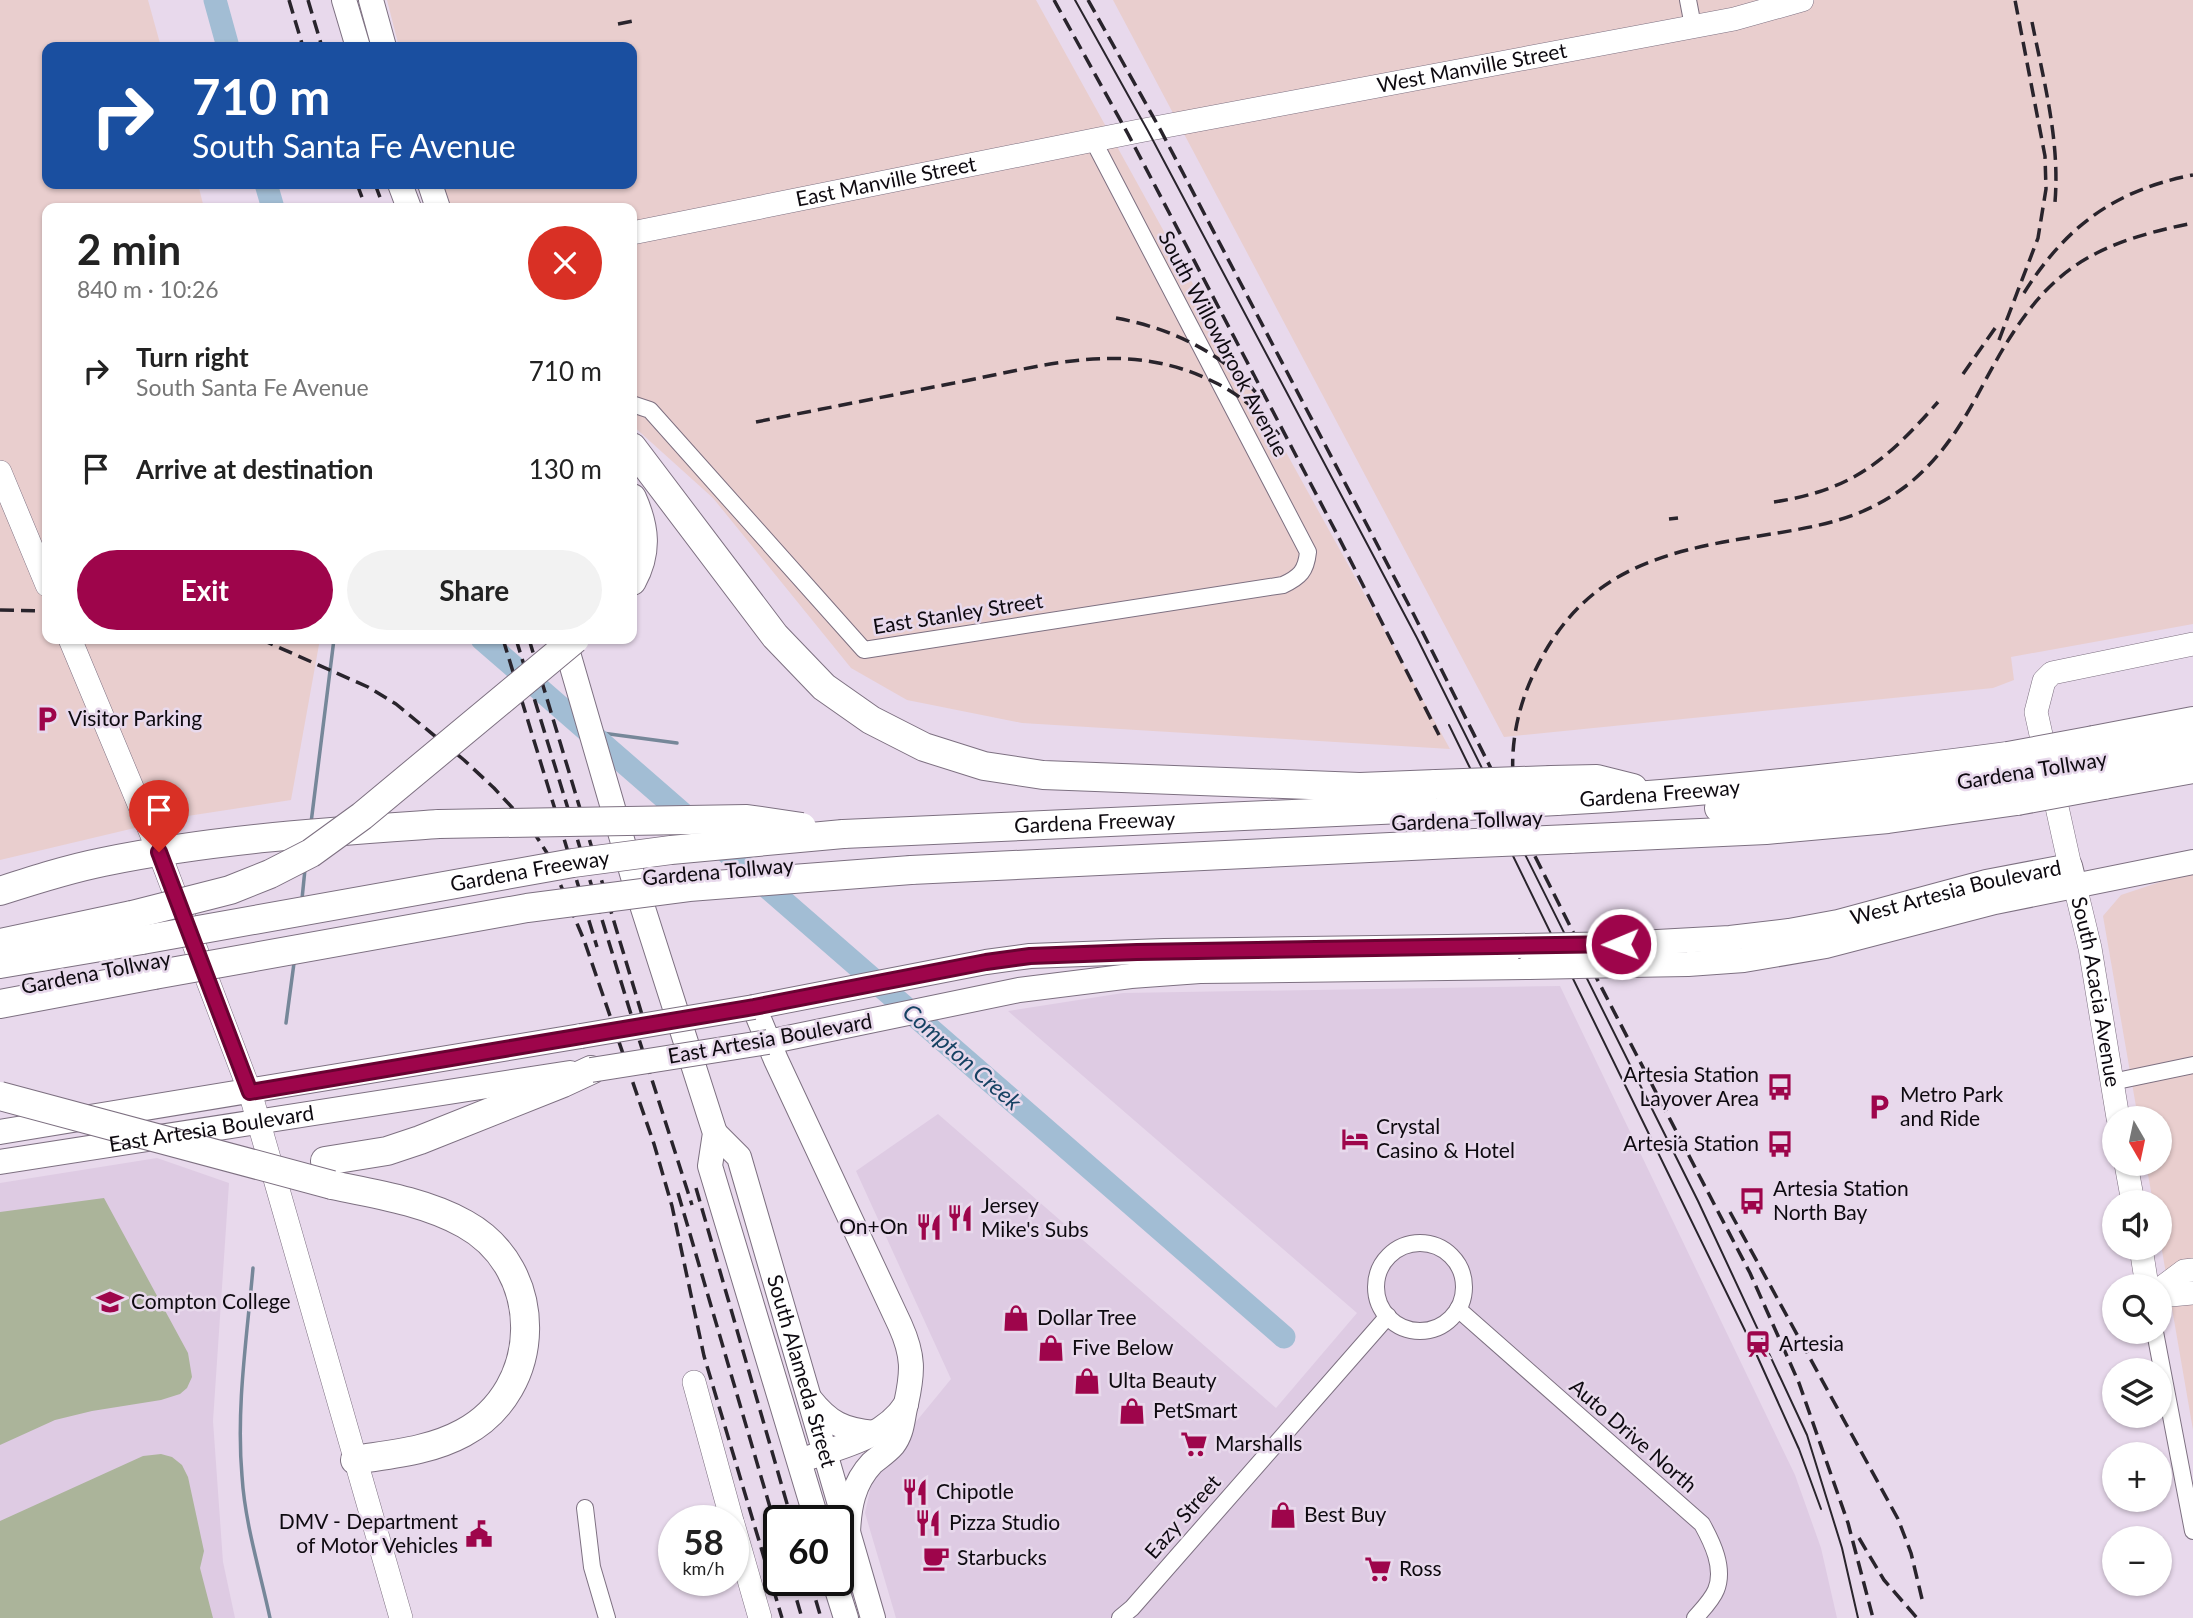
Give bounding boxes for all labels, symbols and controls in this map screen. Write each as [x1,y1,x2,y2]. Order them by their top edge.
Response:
street label: West Manville Street [1375,37,1569,97]
text: 710 m [192,67,330,125]
icon: right [77,70,168,161]
text: South Santa Fe Avenue [192,126,516,165]
street label: East Manville Street [793,150,978,211]
text: 2 min [77,224,181,274]
button: close [528,226,602,300]
street label: South Willowbrook Avenue [1154,226,1294,460]
text: 840 m · 10:26 [77,275,219,303]
text: Turn right [136,341,249,373]
icon: right [77,352,115,390]
text: 710 m [529,355,602,387]
text: South Santa Fe Avenue [136,373,369,401]
icon: arrive [77,450,115,488]
text: Arrive at destination [136,453,373,485]
text: 130 m [529,453,602,485]
button: Exit [77,550,333,630]
button: Share [347,550,602,630]
street label: East Stanley Street [871,587,1045,638]
parking icon: Visitor Parking [32,704,62,734]
place label: Visitor Parking [68,705,202,730]
street label: Gardena Tollway [1955,745,2109,794]
street label: Gardena Freeway [1579,773,1741,811]
pin [129,780,189,852]
icon: arrive [140,791,178,829]
street label: Gardena Tollway [1391,804,1543,835]
street label: Gardena Freeway [1014,805,1176,837]
street label: Gardena Freeway [448,844,611,896]
street label: Gardena Tollway [641,851,795,890]
street label: West Artesia Boulevard [1847,854,2063,929]
street label: South Acacia Avenue [2067,894,2127,1089]
position arrow [1584,907,1658,981]
street label: Gardena Tollway [19,945,173,998]
water label: Compton Creek [898,997,1029,1116]
street label: East Artesia Boulevard [666,1007,874,1068]
place label: Artesia Station Layover Area [1623,1061,1759,1110]
bus stop icon: Artesia Station Layover Area [1765,1072,1795,1102]
place label: Metro Park and Ride [1900,1081,2004,1130]
parking icon: Metro Park and Ride [1864,1092,1894,1122]
street label: East Artesia Boulevard [107,1099,315,1156]
north arrow [2102,1106,2172,1176]
map controls [2102,1106,2172,1596]
place label: Crystal Casino & Hotel [1376,1113,1515,1162]
hotel icon: Crystal Casino & Hotel [1340,1124,1370,1154]
bus stop icon: Artesia Station [1765,1129,1795,1159]
place label: Artesia Station [1623,1130,1759,1155]
place label: Artesia Station North Bay [1773,1175,1909,1224]
bus stop icon: Artesia Station North Bay [1737,1186,1767,1216]
button: sound [2102,1190,2172,1260]
place label: Jersey Mike's Subs [981,1192,1089,1241]
restaurant icon: Jersey Mike's Subs [945,1203,975,1233]
restaurant icon: On+On [914,1212,944,1242]
place label: On+On [839,1213,908,1238]
street label: South Alameda Street [763,1271,843,1471]
button: search [2102,1274,2172,1344]
school or university icon: Compton College [95,1287,125,1317]
place label: Compton College [131,1288,291,1313]
shop icon: Dollar Tree [1001,1303,1031,1333]
place label: Dollar Tree [1037,1304,1137,1329]
station icon: Artesia [1743,1329,1773,1359]
place label: Artesia [1779,1330,1844,1355]
shop icon: Five Below [1036,1333,1066,1363]
place label: Five Below [1072,1334,1174,1359]
button: layers [2102,1358,2172,1428]
shop icon: Ulta Beauty [1072,1366,1102,1396]
place label: Ulta Beauty [1108,1367,1217,1392]
street label: Auto Drive North [1565,1373,1703,1497]
shop icon: PetSmart [1117,1396,1147,1426]
place label: PetSmart [1153,1397,1238,1422]
supermarket icon: Marshalls [1179,1429,1209,1459]
place label: Marshalls [1215,1430,1302,1455]
button: + [2102,1442,2172,1512]
street label: Eazy Street [1139,1469,1225,1563]
restaurant icon: Chipotle [900,1477,930,1507]
place label: Chipotle [936,1478,1014,1503]
shop icon: Best Buy [1268,1500,1298,1530]
place label: Best Buy [1304,1501,1387,1526]
speed limit sign: 60 [763,1505,854,1596]
place label: DMV - Department of Motor Vehicles [279,1508,458,1557]
restaurant icon: Pizza Studio [913,1508,943,1538]
place label: Pizza Studio [949,1509,1060,1534]
public building icon: DMV - Department of Motor Vehicles [464,1519,494,1549]
text: 58 [683,1520,724,1562]
button: − [2102,1526,2172,1596]
cafe icon: Starbucks [921,1543,951,1573]
place label: Starbucks [957,1544,1047,1569]
supermarket icon: Ross [1363,1554,1393,1584]
place label: Ross [1399,1555,1442,1580]
text: km/h [682,1557,725,1579]

